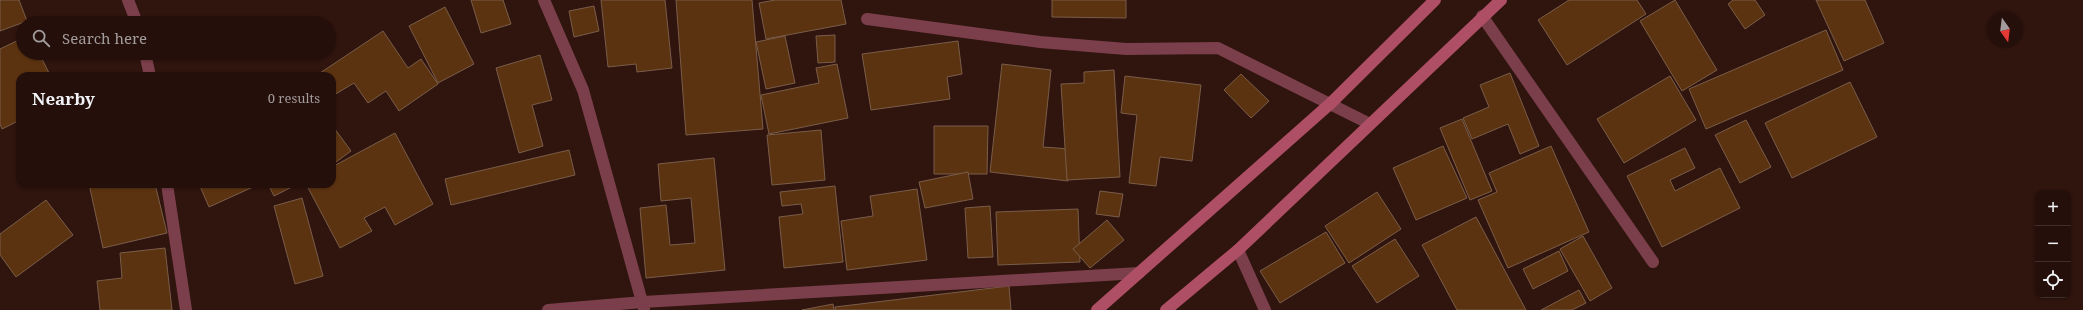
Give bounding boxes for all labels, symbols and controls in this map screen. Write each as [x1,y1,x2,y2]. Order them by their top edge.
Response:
north arrow [1987,12,2023,48]
search box [16,16,336,60]
icon: search [30,27,52,49]
text: Search here [62,28,147,48]
text: Nearby [32,87,95,110]
text: 0 results [268,89,320,107]
map controls [2035,190,2071,298]
button: + [2035,190,2071,226]
button: − [2035,226,2071,262]
button: locate [2035,262,2071,298]

